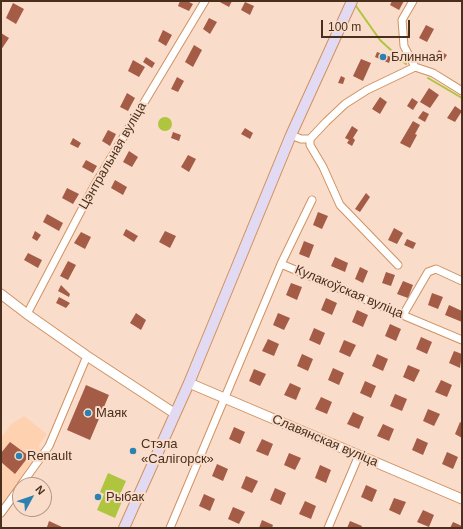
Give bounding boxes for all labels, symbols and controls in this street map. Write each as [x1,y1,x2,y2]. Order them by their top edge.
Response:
scale bar [323,12,412,38]
text: 100 m [328,20,361,34]
place label: Блинная [391,49,443,65]
marker: Блинная [378,52,388,62]
street label: Цэнтральная вуліца [76,100,150,212]
street label: Кулакоўская вуліца [292,262,406,322]
place label: Маяк [96,405,127,421]
marker: Маяк [83,408,93,418]
street label: Славянская вуліца [270,412,380,470]
place label: Стэла «Салігорск» [141,436,214,467]
marker: Стэла «Салігорск» [128,446,138,456]
place label: Renault [27,448,72,464]
marker: Renault [14,451,24,461]
north arrow [12,477,52,517]
text: N [33,483,48,497]
place label: Рыбак [106,489,144,505]
marker: Рыбак [93,492,103,502]

